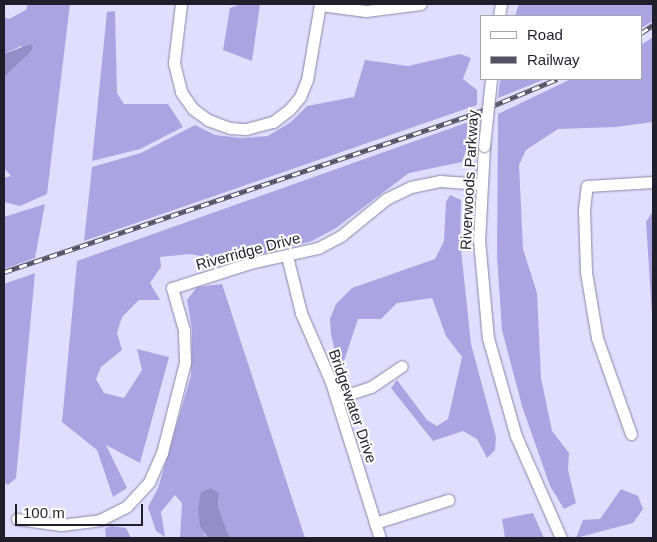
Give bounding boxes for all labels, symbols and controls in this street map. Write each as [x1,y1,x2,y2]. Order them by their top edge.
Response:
legend [480,15,642,80]
text: Road [527,26,563,43]
text: Railway [527,51,580,68]
street label: Riverwoods Parkway [456,110,482,250]
street label: Riverridge Drive [194,228,302,274]
street label: Bridgewater Drive [325,347,381,465]
scale bar [18,494,145,526]
text: 100 m [23,504,65,521]

